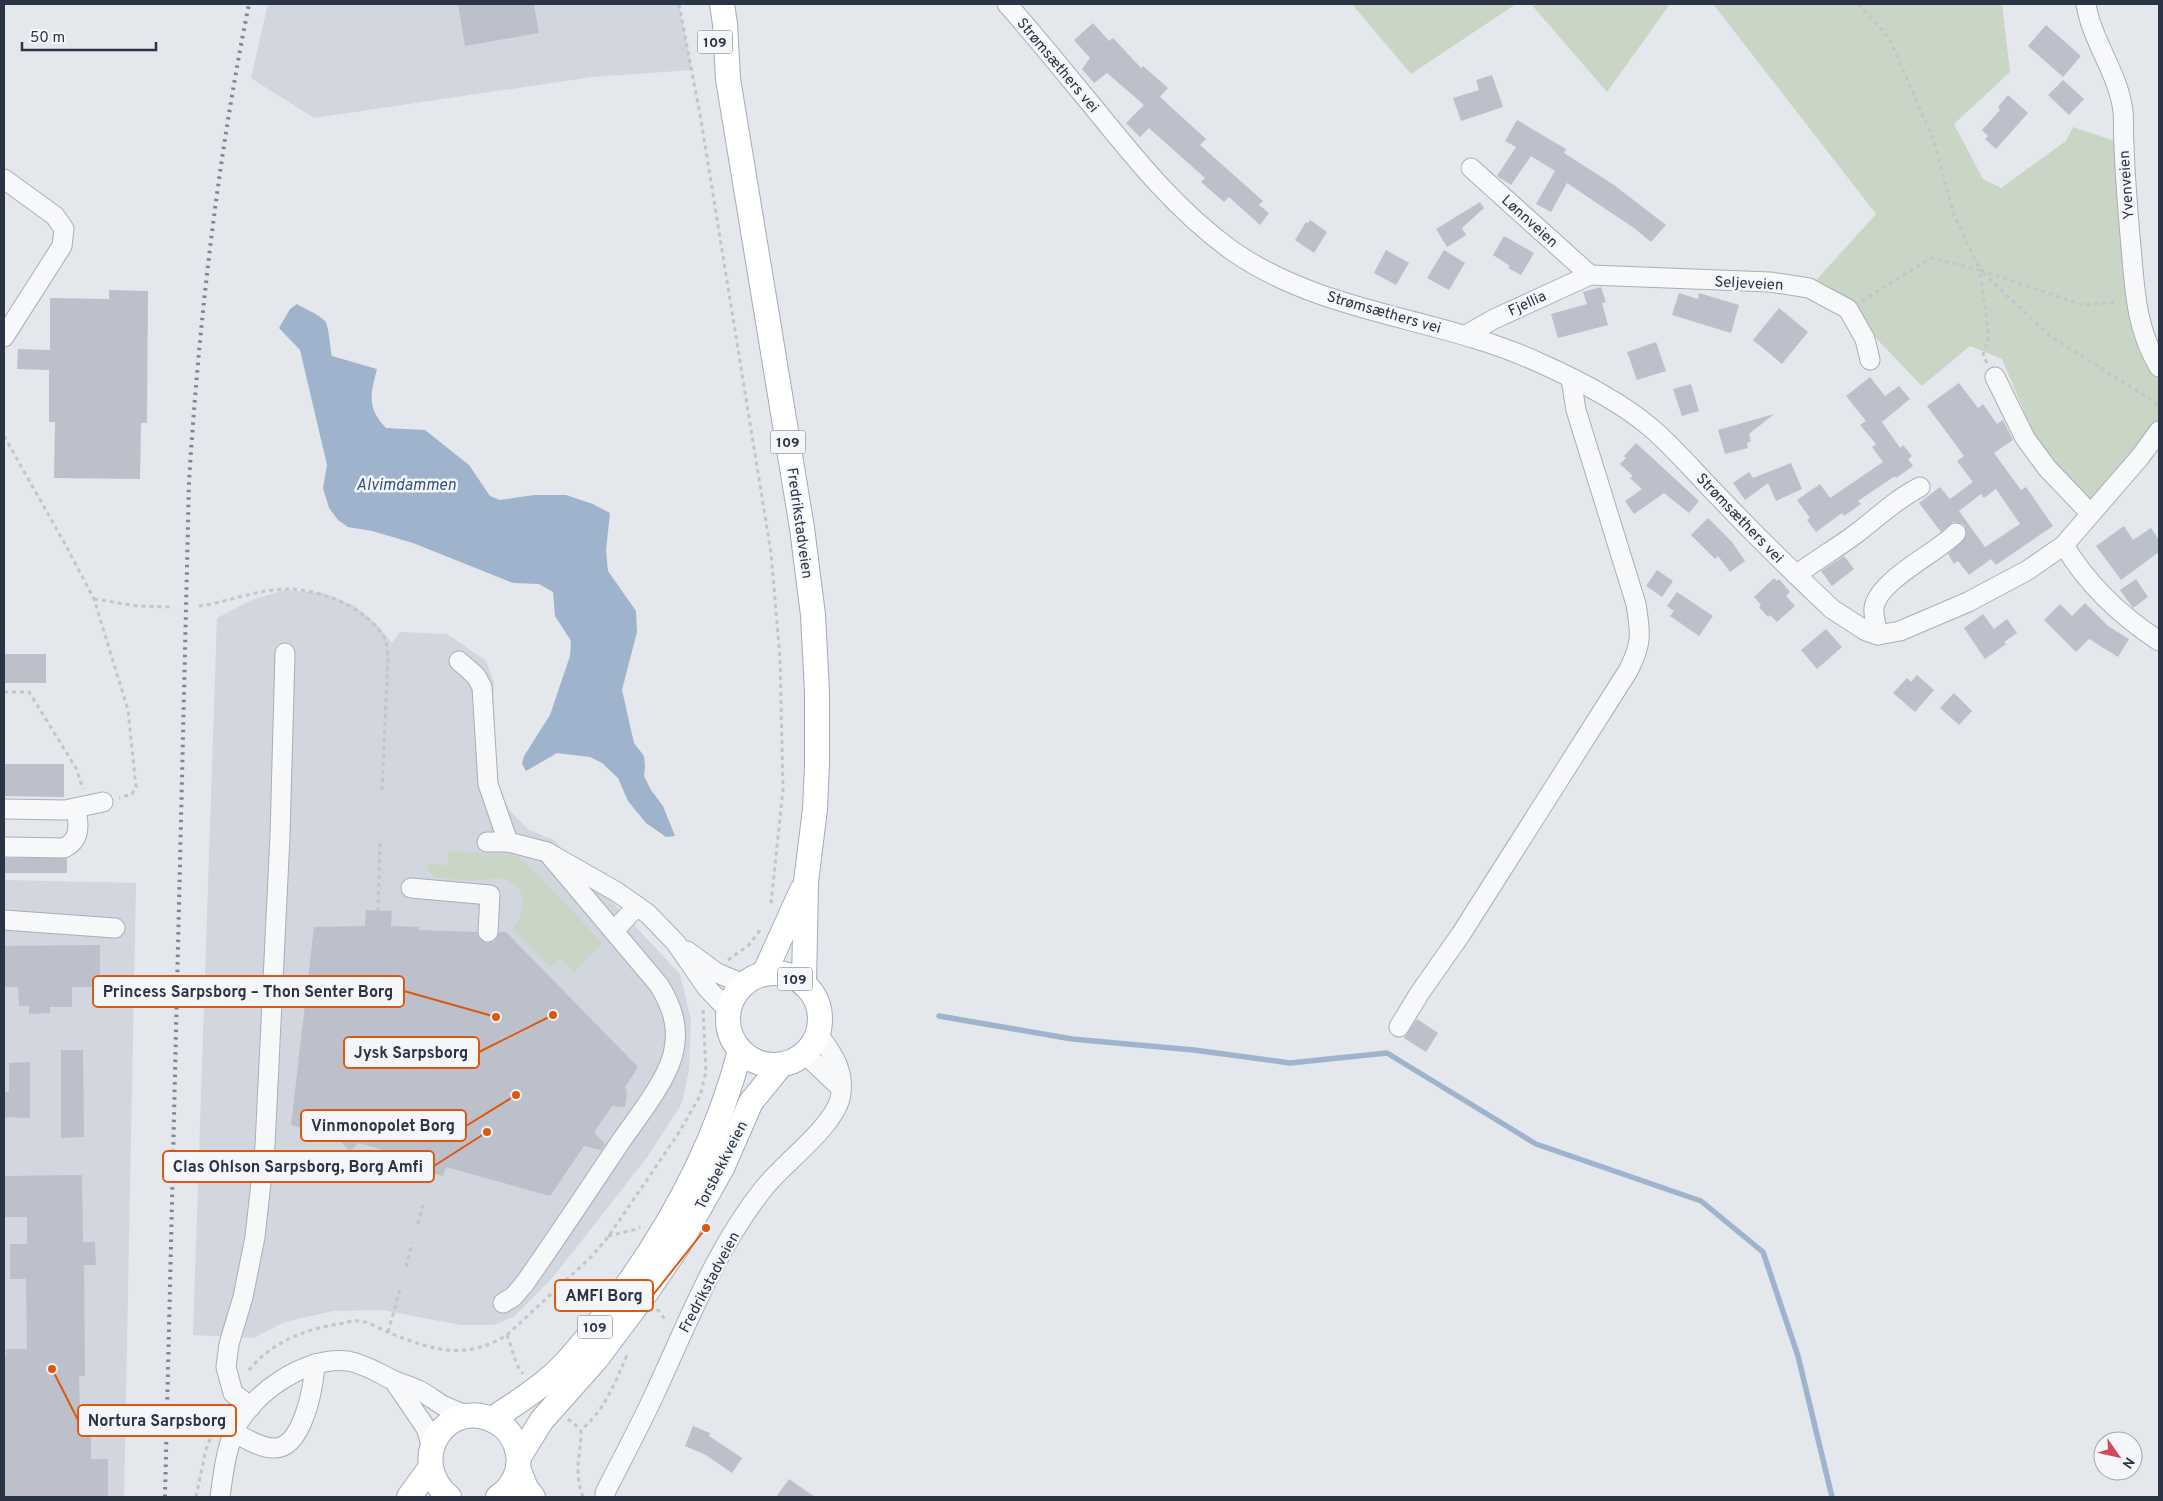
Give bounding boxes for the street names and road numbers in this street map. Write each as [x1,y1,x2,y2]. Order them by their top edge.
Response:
street label: Strømsæthers vei [1012,15,1102,117]
road number: 109 [698,31,732,54]
street label: Yvenveien [2116,150,2139,220]
street label: Lønnveien [1497,192,1561,253]
street label: Seljeveien [1714,273,1784,296]
street label: Fjellia [1506,287,1550,321]
street label: Strømsæthers vei [1324,288,1443,339]
road number: 109 [770,431,806,454]
street label: Fredrikstadveien [781,466,816,580]
street label: Strømsæthers vei [1691,470,1787,568]
road number: 109 [778,968,812,991]
street label: Torsbekkveien [692,1118,753,1213]
street label: Fredrikstadveien [676,1229,745,1337]
road number: 109 [578,1315,612,1338]

